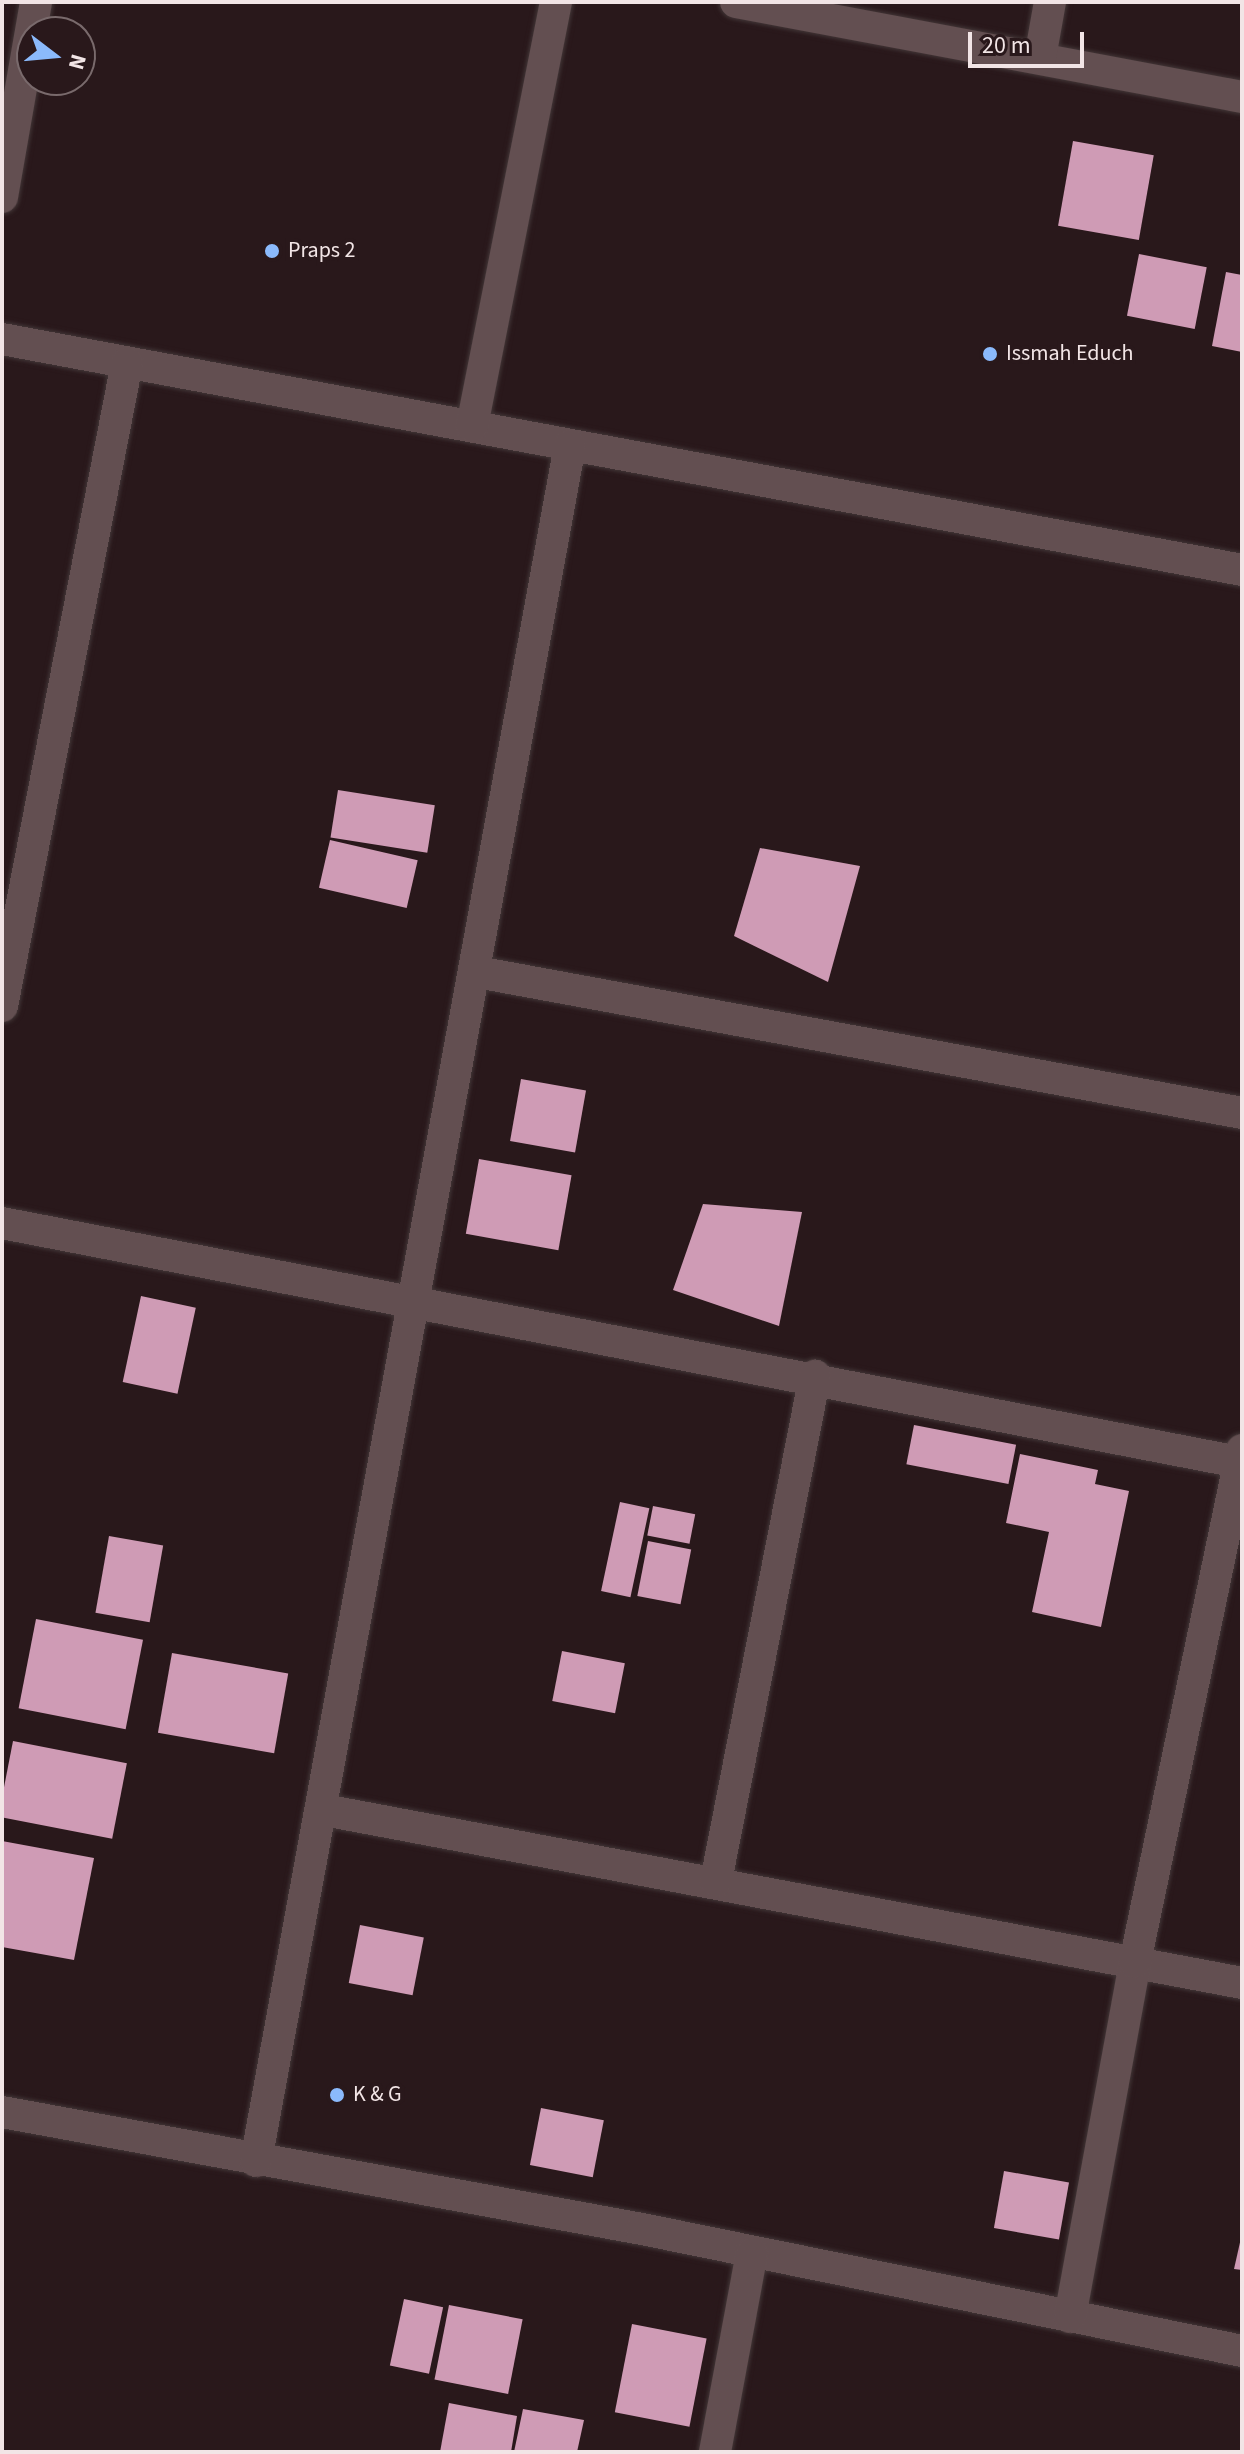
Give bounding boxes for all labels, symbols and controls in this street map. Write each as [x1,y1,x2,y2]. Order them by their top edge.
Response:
north arrow [16,16,96,96]
scale bar [972,16,1088,66]
text: 20 m [982,28,1031,63]
text: N [60,51,95,74]
place label: Praps 2 [288,238,355,264]
marker: Praps 2 [263,242,281,260]
place label: Issmah Educh [1006,341,1133,367]
marker: Issmah Educh [981,345,999,363]
place label: K & G [353,2082,402,2108]
marker: K & G [328,2086,346,2104]

